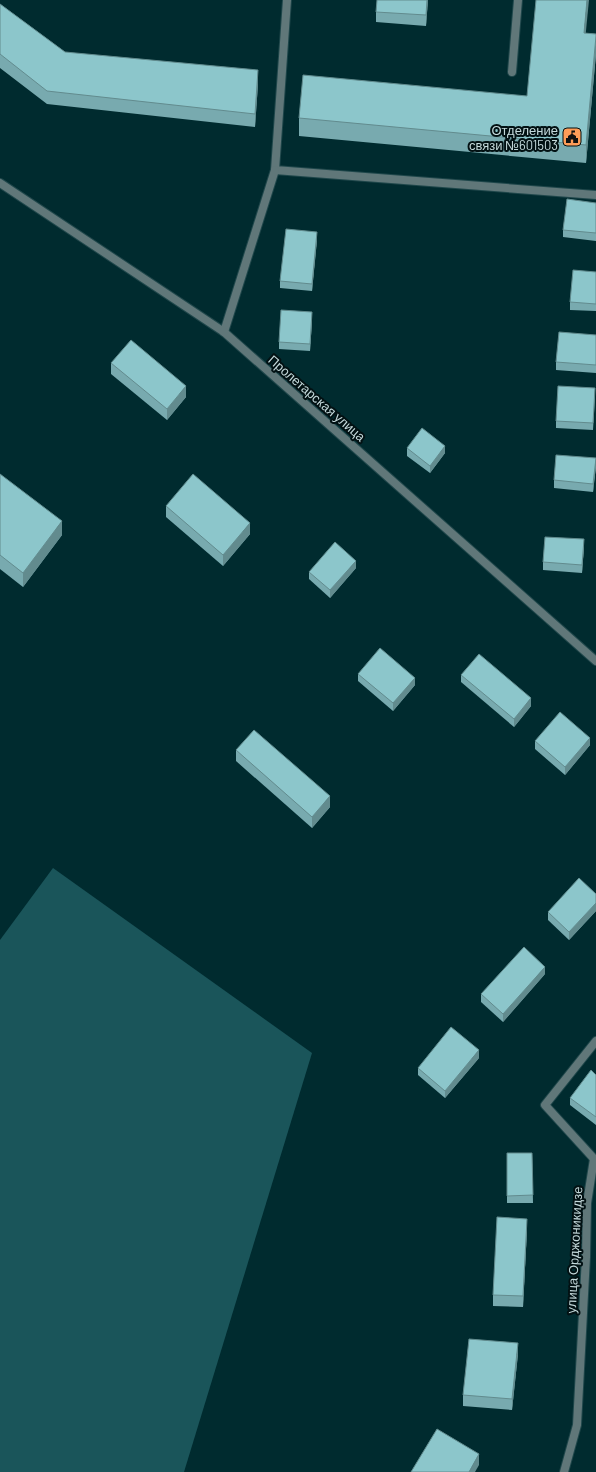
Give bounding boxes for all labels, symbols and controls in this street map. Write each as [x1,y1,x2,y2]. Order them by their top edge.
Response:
place label: Отделение связи №601503 [469,122,558,153]
public building icon: Отделение связи №601503 [561,126,583,148]
street label: Пролетарская улица [265,352,369,445]
street label: улица Орджоникидзе [563,1186,585,1314]

